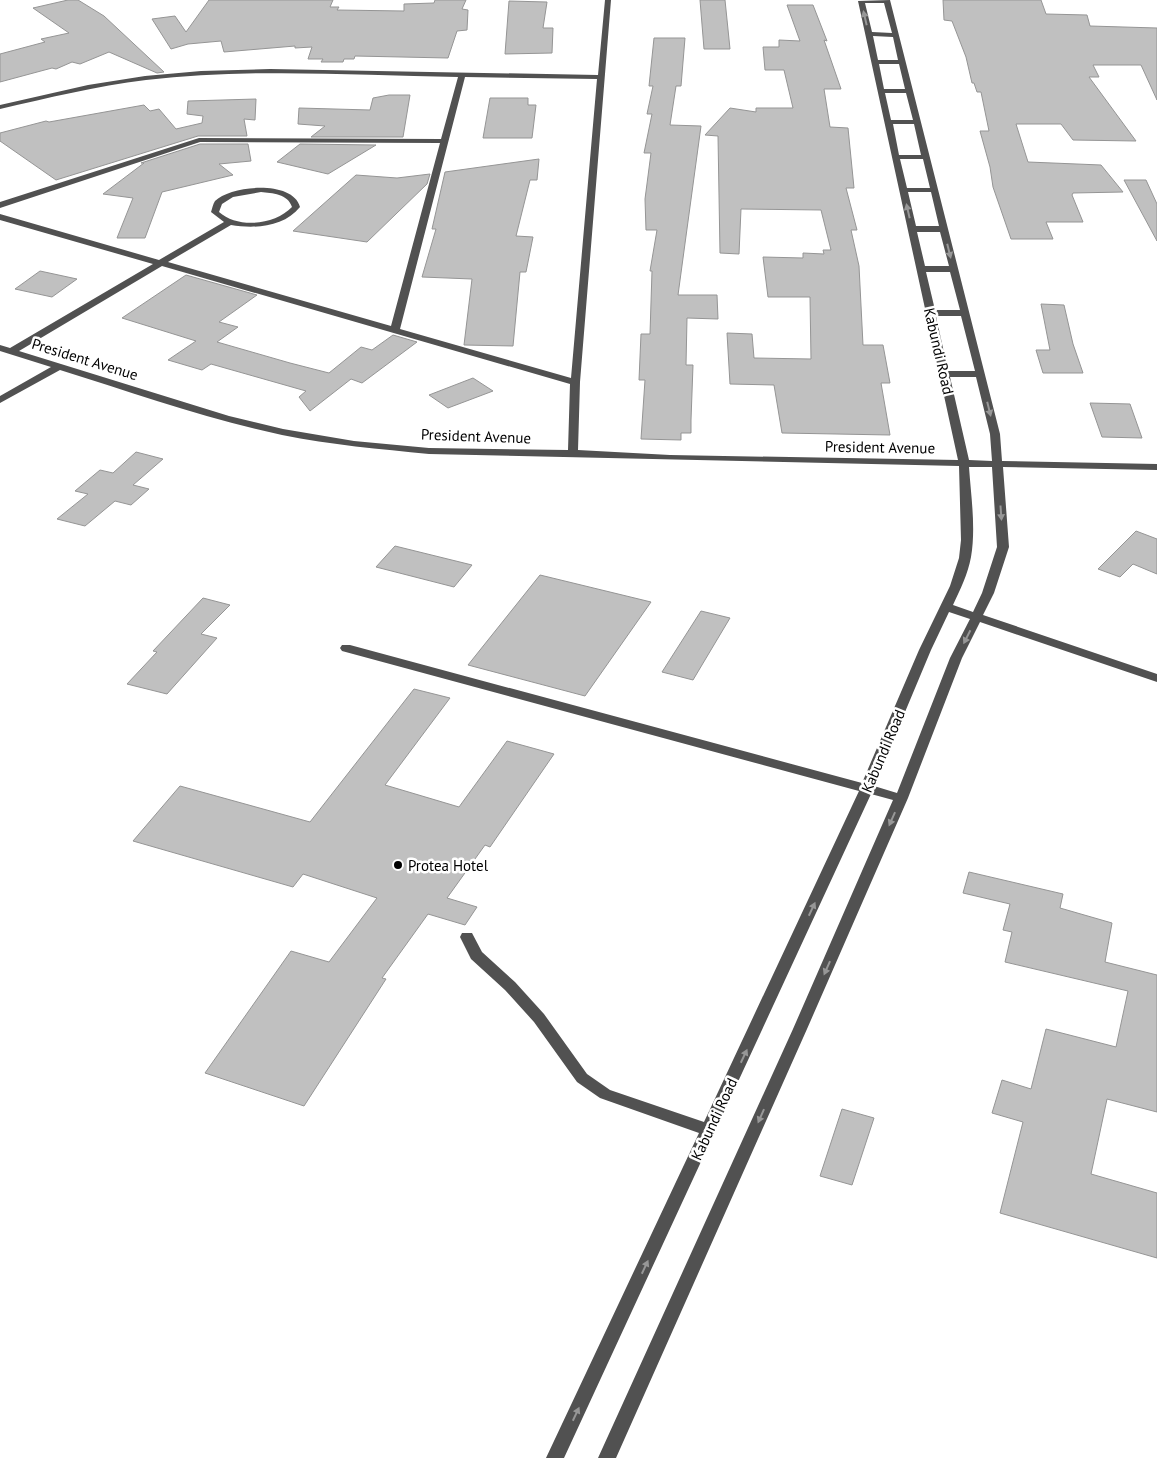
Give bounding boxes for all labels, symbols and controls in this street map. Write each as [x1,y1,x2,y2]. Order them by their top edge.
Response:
one-way arrow [861,10,869,25]
one-way arrow [904,203,912,218]
one-way arrow [945,244,953,259]
street label: Kabundi Road [920,306,958,396]
street label: President Avenue [29,334,141,384]
one-way arrow [985,401,993,416]
street label: President Avenue [421,425,531,447]
street label: President Avenue [825,437,935,457]
one-way arrow [997,505,1005,521]
one-way arrow [963,629,971,644]
street label: Kabundi Road [857,707,909,795]
one-way arrow [888,812,896,826]
place label: Protea Hotel [408,856,489,875]
marker: Protea Hotel [392,859,404,871]
one-way arrow [808,902,816,916]
one-way arrow [822,961,830,975]
one-way arrow [740,1049,748,1063]
street label: Kabundi Road [687,1075,741,1163]
one-way arrow [756,1109,765,1124]
one-way arrow [641,1260,649,1274]
one-way arrow [572,1407,580,1421]

